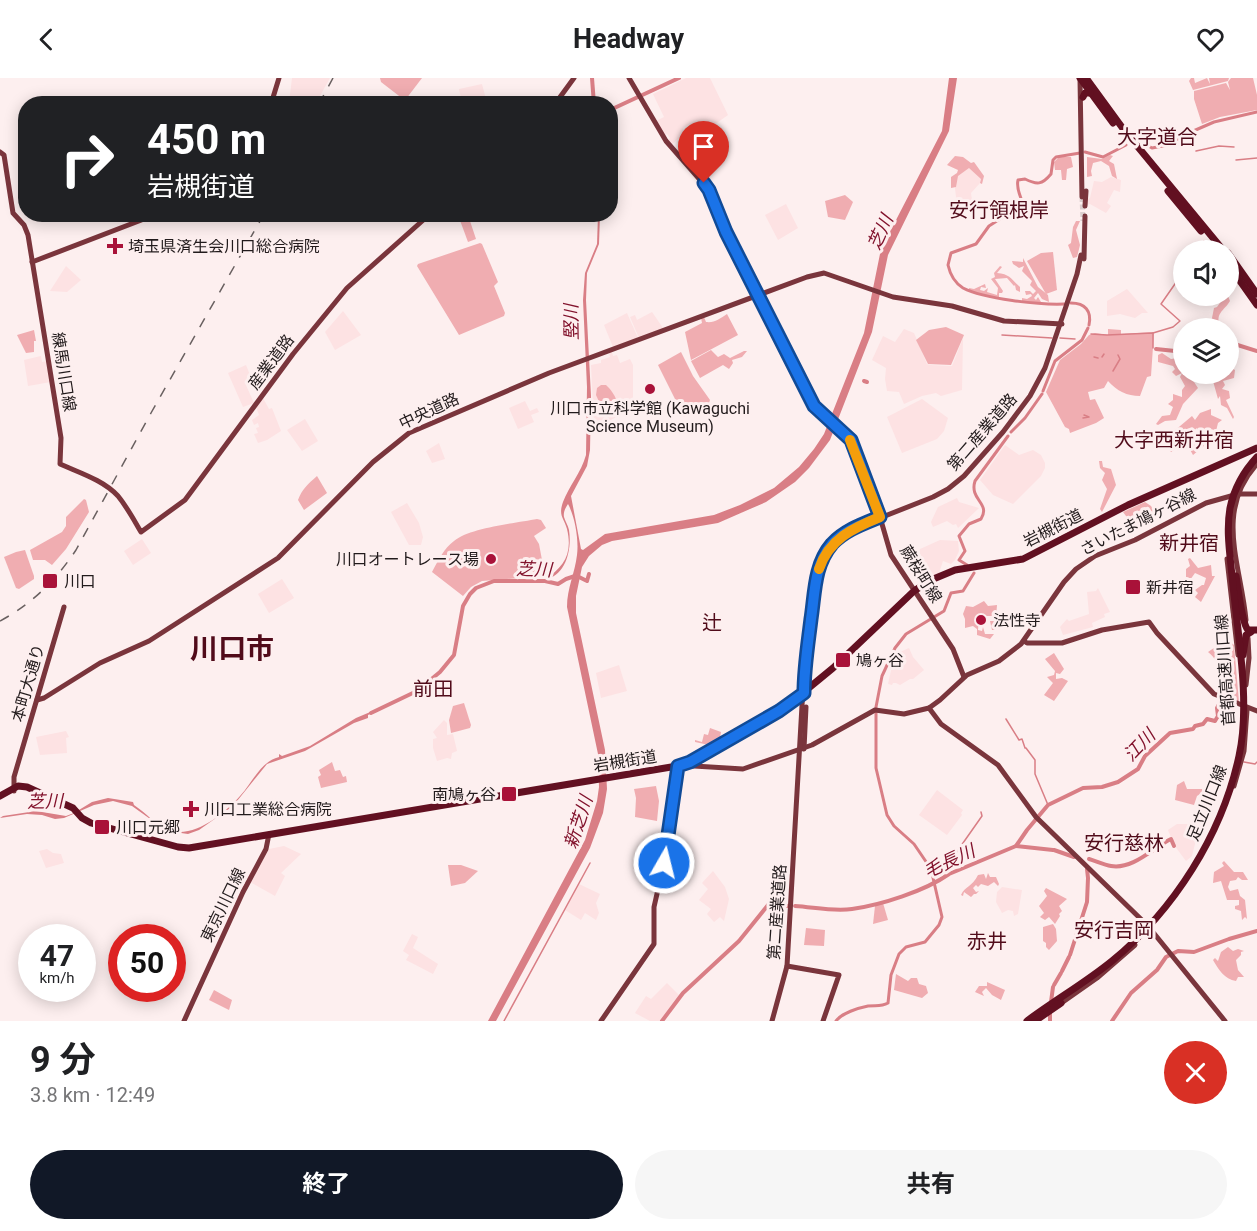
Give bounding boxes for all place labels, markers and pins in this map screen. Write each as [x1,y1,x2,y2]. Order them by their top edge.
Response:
pin [678,121,729,183]
marker: 埼玉県済生会川口総合病院 [106,237,124,255]
place label: 埼玉県済生会川口総合病院 [128,237,320,256]
marker: 川口市立科学館 (Kawaguchi Science Museum) [643,382,657,396]
place label: 川口市立科学館 (Kawaguchi Science Museum) [550,399,750,436]
place label: 川口オートレース場 [336,550,479,569]
marker: 川口オートレース場 [484,552,498,566]
marker: 川口 [41,572,59,590]
place label: 川口 [64,572,96,591]
marker: 新井宿 [1124,578,1142,596]
place label: 新井宿 [1146,578,1194,597]
place label: 法性寺 [993,611,1041,630]
marker: 法性寺 [974,613,988,627]
marker: 鳩ヶ谷 [834,651,852,669]
place label: 鳩ヶ谷 [856,651,904,670]
place label: 南鳩ヶ谷 [432,785,496,804]
marker: 南鳩ヶ谷 [500,785,518,803]
marker: 川口工業総合病院 [182,800,200,818]
place label: 川口工業総合病院 [204,800,332,819]
marker: 川口元郷 [93,818,111,836]
place label: 川口元郷 [116,818,180,837]

